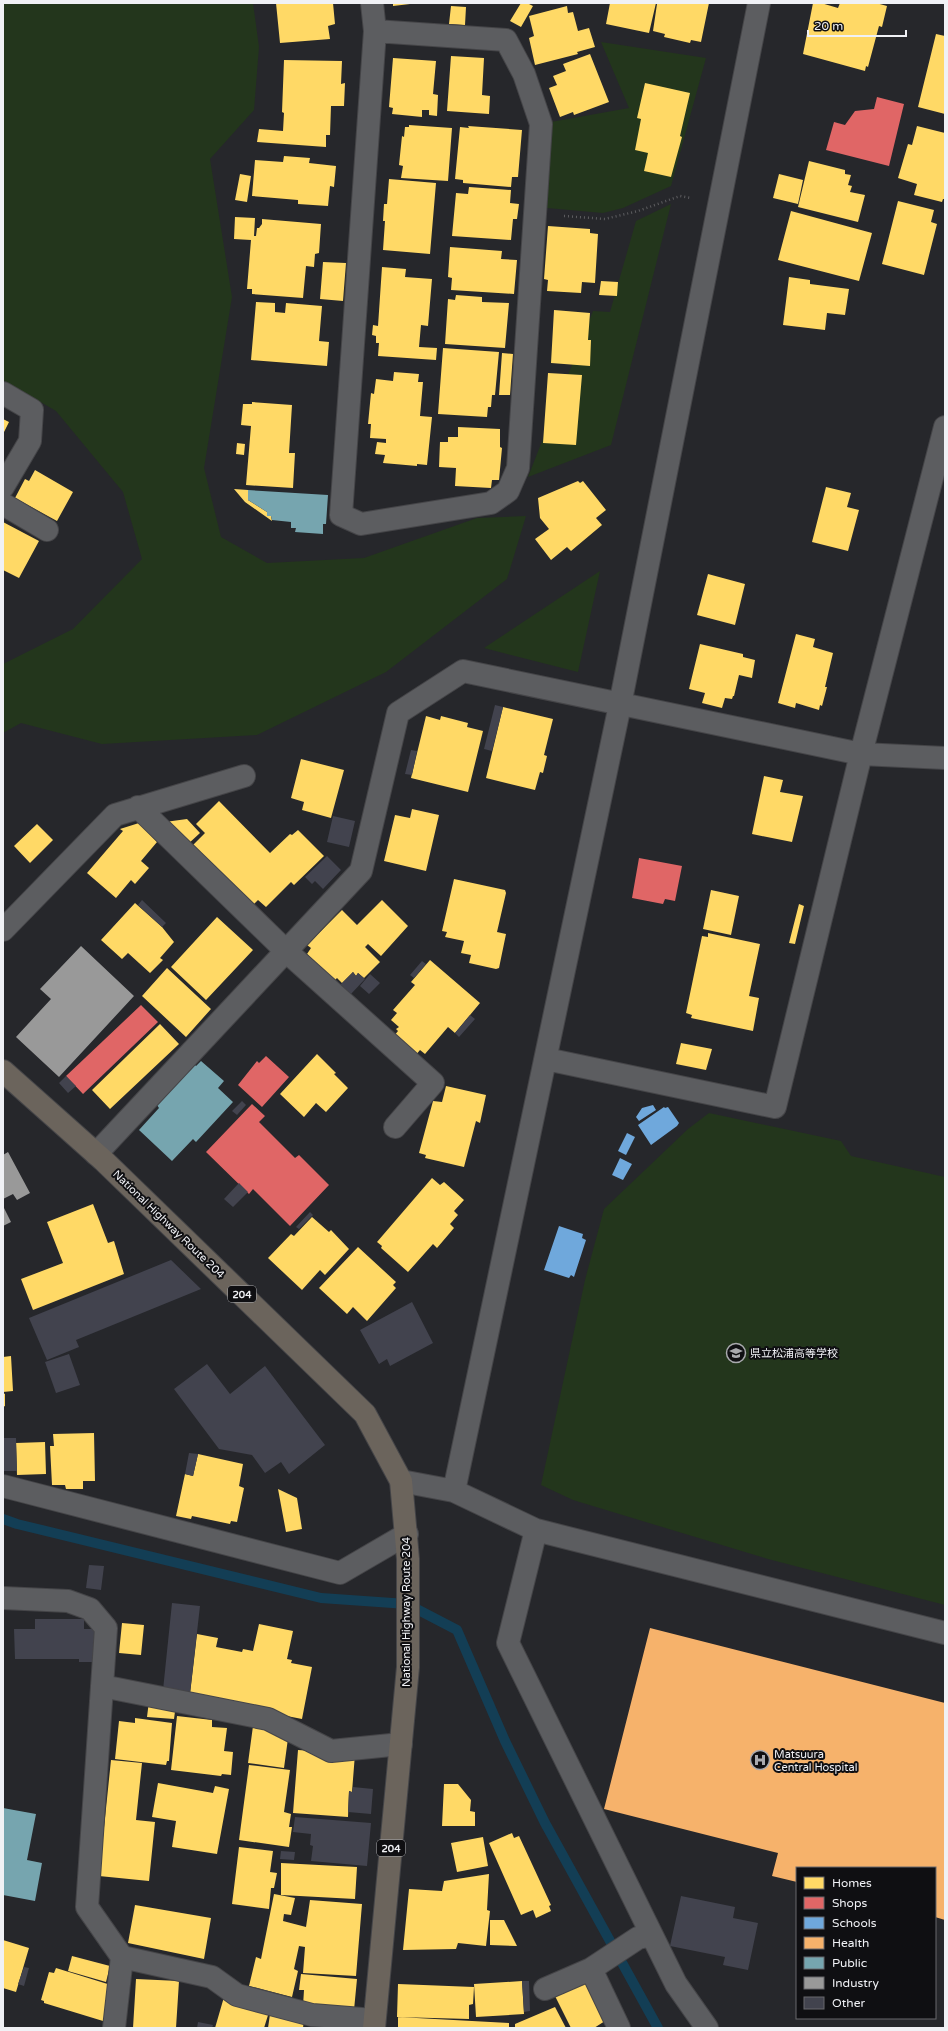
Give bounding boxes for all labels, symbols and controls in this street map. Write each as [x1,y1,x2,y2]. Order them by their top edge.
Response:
scale bar [808,12,906,38]
text: 20 m [814,19,843,33]
street label: National Highway Route 204 [110,1168,227,1281]
road number: 204 [228,1286,256,1302]
school or university icon: 県立松浦高等学校 [725,1342,747,1364]
place label: 県立松浦高等学校 [750,1347,838,1360]
street label: National Highway Route 204 [400,1537,413,1687]
place label: Matsuura Central Hospital [774,1748,857,1774]
hospital icon: Matsuura Central Hospital [749,1749,771,1771]
road number: 204 [377,1840,405,1856]
legend [796,1867,936,2019]
text: Homes [832,1876,872,1890]
text: Shops [832,1896,867,1910]
text: Schools [832,1916,877,1930]
text: Health [832,1936,869,1950]
text: Public [832,1956,867,1970]
text: Industry [832,1976,879,1990]
text: Other [832,1996,865,2010]

